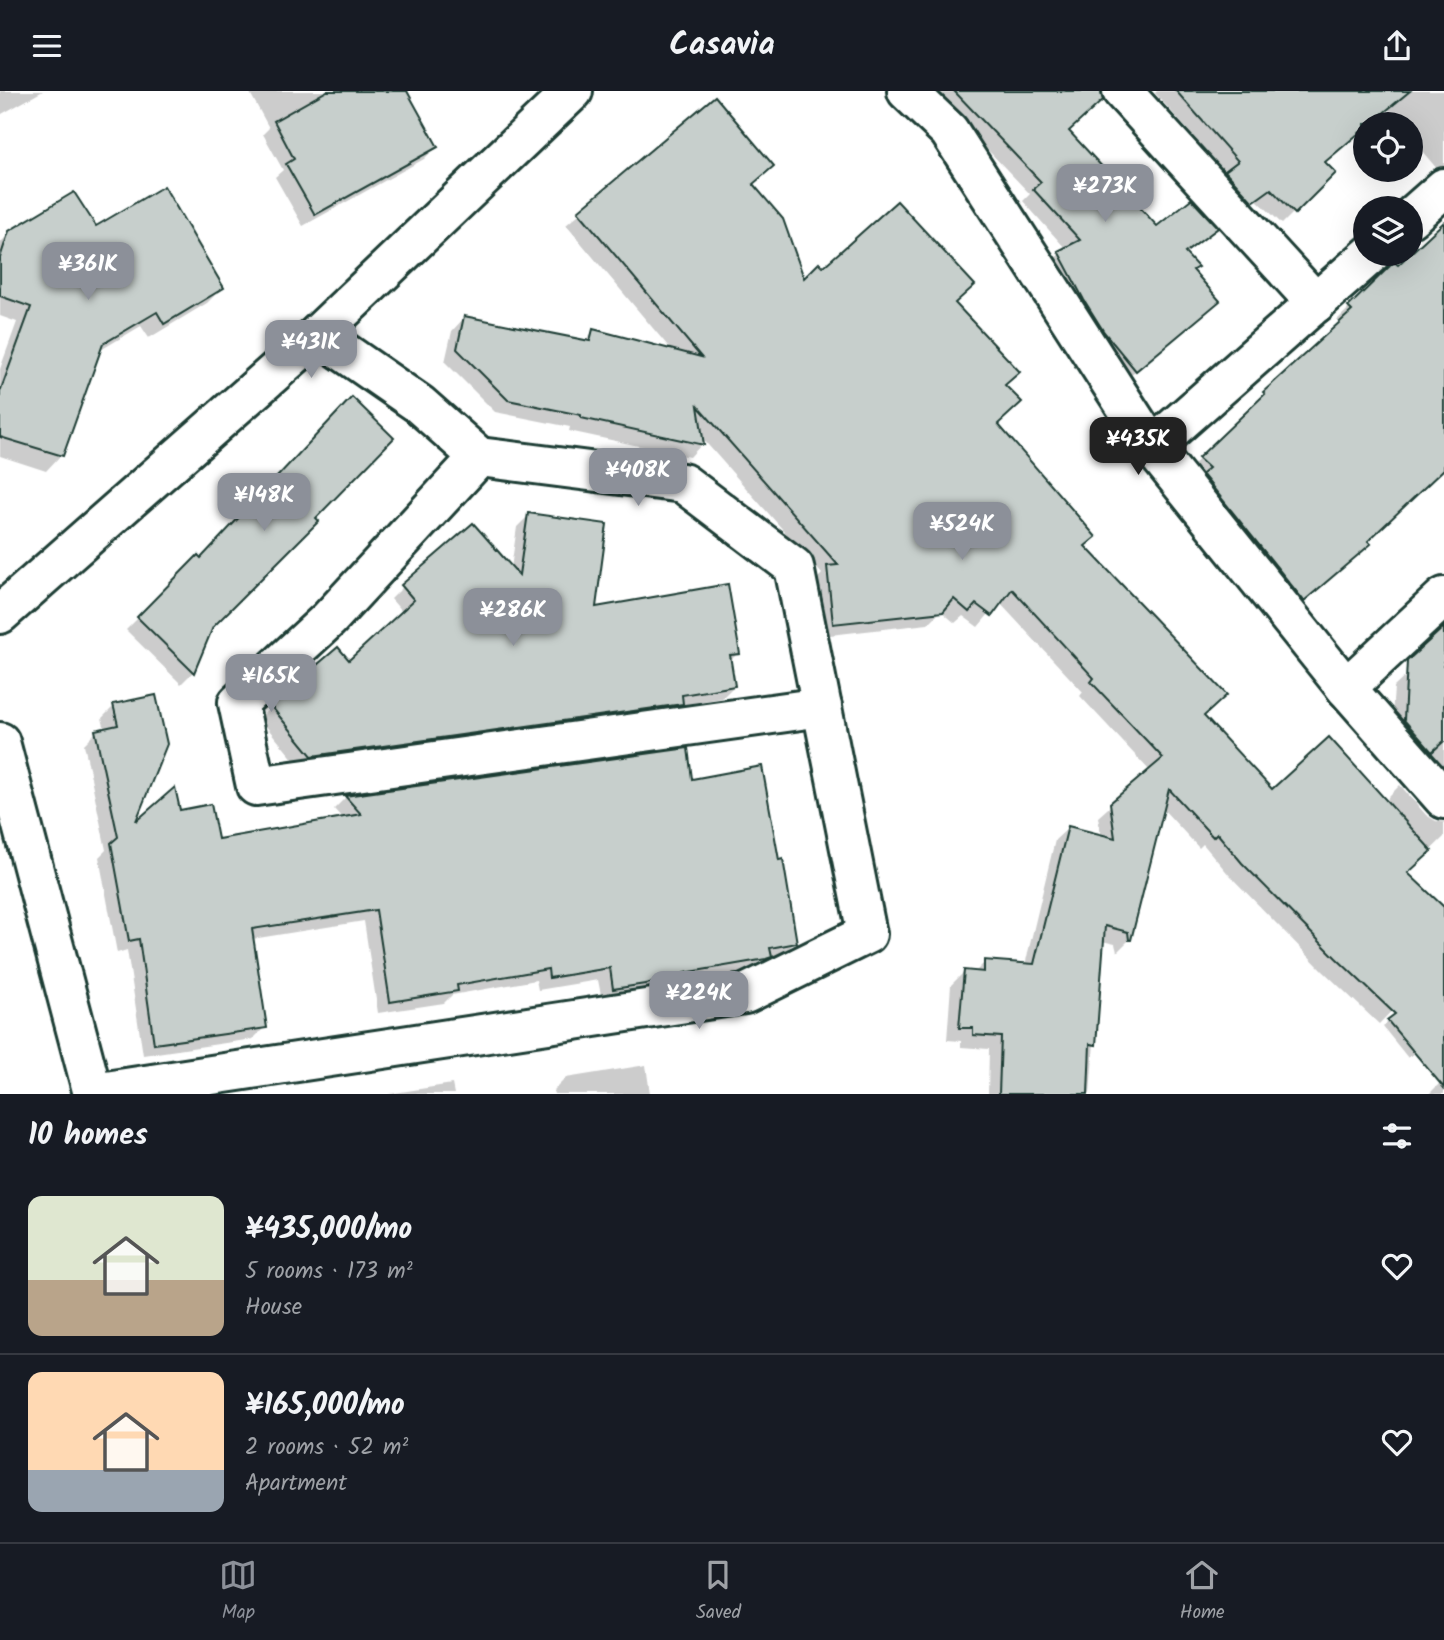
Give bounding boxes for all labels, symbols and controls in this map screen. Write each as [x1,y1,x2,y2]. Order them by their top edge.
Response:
text: Casavia [669,20,775,71]
icon: menu [28,27,66,65]
icon: share [1378,27,1416,65]
map controls [1353,112,1423,266]
button: locate [1353,112,1423,182]
pin: ¥273K [1056,165,1154,224]
text: ¥273K [1073,169,1137,205]
button: layers [1353,196,1423,266]
pin: ¥361K [39,243,137,302]
text: ¥361K [58,247,118,283]
pin: ¥431K [262,321,360,380]
text: ¥431K [281,325,341,361]
pin: ¥435K [1089,417,1187,477]
text: ¥435K [1106,422,1170,458]
pin: ¥408K [589,449,687,508]
text: ¥408K [605,453,671,489]
pin: ¥148K [215,473,313,533]
text: ¥148K [233,478,295,514]
pin: ¥524K [913,503,1011,562]
text: ¥524K [929,507,995,543]
pin: ¥286K [464,589,562,648]
text: ¥286K [479,593,547,629]
pin: ¥165K [222,655,320,714]
text: ¥165K [241,659,301,695]
pin: ¥224K [650,971,748,1031]
text: ¥224K [665,976,733,1012]
text: 10 homes [28,1112,148,1160]
icon: filters [1378,1117,1416,1155]
text: ¥435,000/mo [245,1206,412,1254]
icon: home [84,1224,168,1308]
icon: heart [1378,1247,1416,1285]
text: 5 rooms · 173 m² [245,1254,413,1290]
text: House [245,1290,302,1326]
text: ¥165,000/mo [245,1382,405,1430]
icon: home [84,1400,168,1484]
icon: heart [1378,1423,1416,1461]
text: 2 rooms · 52 m² [245,1430,408,1466]
text: Apartment [245,1466,347,1502]
tab: Map [219,1556,257,1628]
tab: Saved [696,1556,741,1628]
tab: Home [1180,1556,1225,1628]

